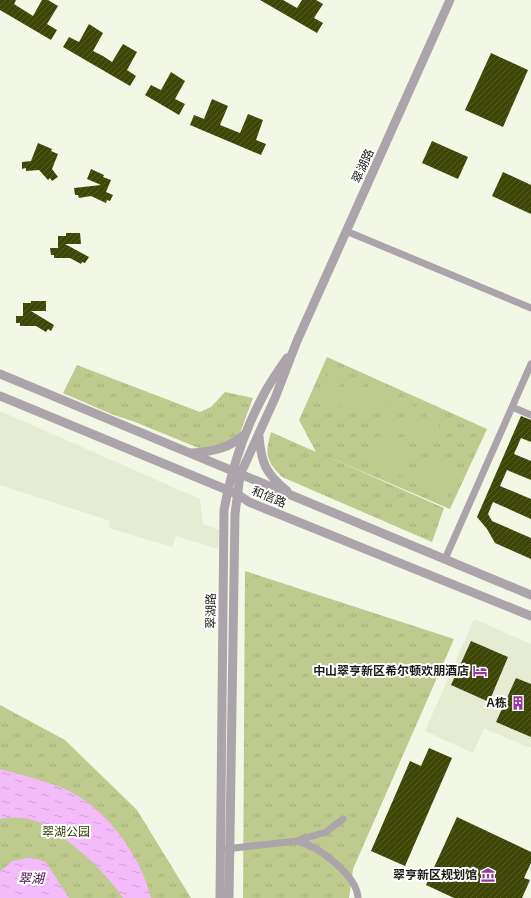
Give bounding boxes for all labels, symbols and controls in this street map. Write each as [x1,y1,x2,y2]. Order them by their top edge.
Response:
street label: 翠湖路 [349,147,377,185]
street label: 和信路 [250,484,288,510]
street label: 翠湖路 [204,593,218,629]
hotel icon: 中山翠亨新区希尔顿欢朋酒店 [472,663,488,679]
place label: 中山翠亨新区希尔顿欢朋酒店 [313,664,469,678]
building icon: A栋 [510,695,526,711]
place label: A栋 [486,696,507,710]
park label: 翠湖公园 [42,825,90,839]
museum icon: 翠亨新区规划馆 [480,867,496,883]
place label: 翠亨新区规划馆 [393,868,477,882]
water label: 翠湖 [18,871,46,886]

